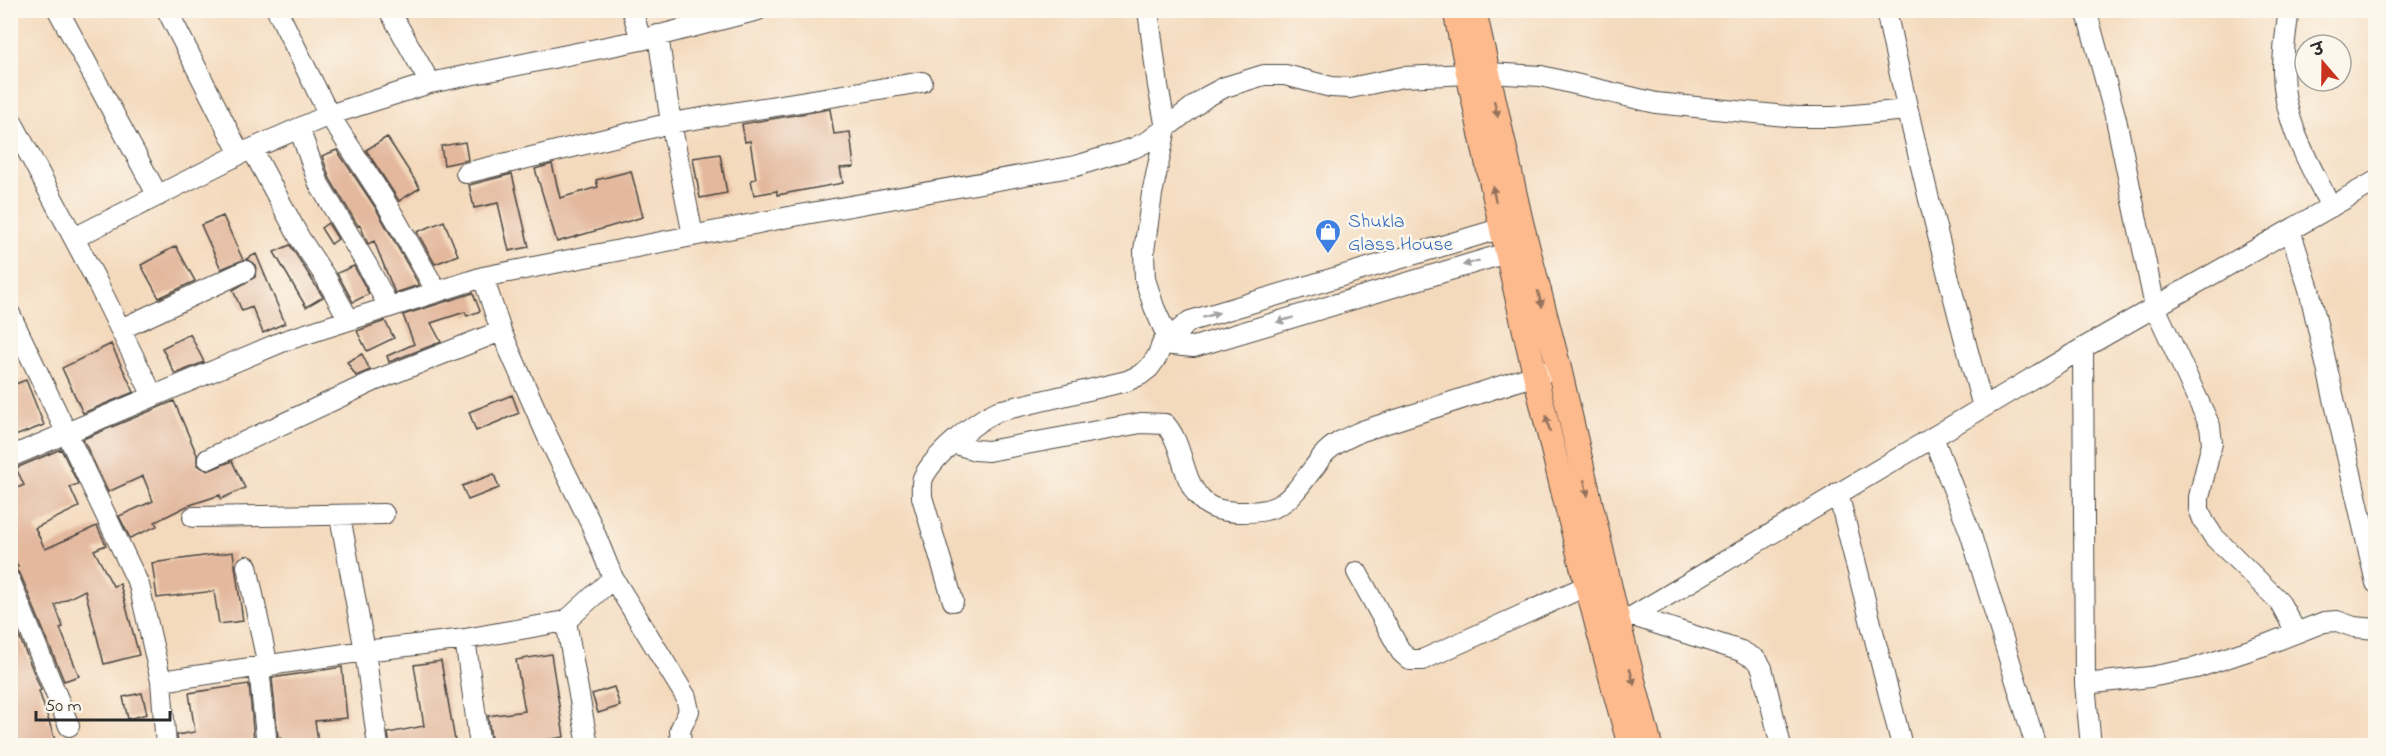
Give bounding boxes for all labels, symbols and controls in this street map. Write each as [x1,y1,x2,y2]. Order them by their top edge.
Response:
north arrow [2293,33,2353,93]
text: उ [2308,37,2329,65]
one-way arrow [1491,99,1501,118]
one-way arrow [1489,184,1498,203]
place label: Shukla Glass House [1348,208,1453,260]
shop icon: Shukla Glass House [1313,217,1343,255]
one-way arrow [1462,259,1480,269]
one-way arrow [1536,289,1546,308]
one-way arrow [1202,310,1220,319]
one-way arrow [1276,316,1294,325]
one-way arrow [1542,415,1552,434]
one-way arrow [1582,479,1592,497]
one-way arrow [1628,668,1638,687]
scale bar [36,684,170,722]
text: 50 m [45,694,82,720]

